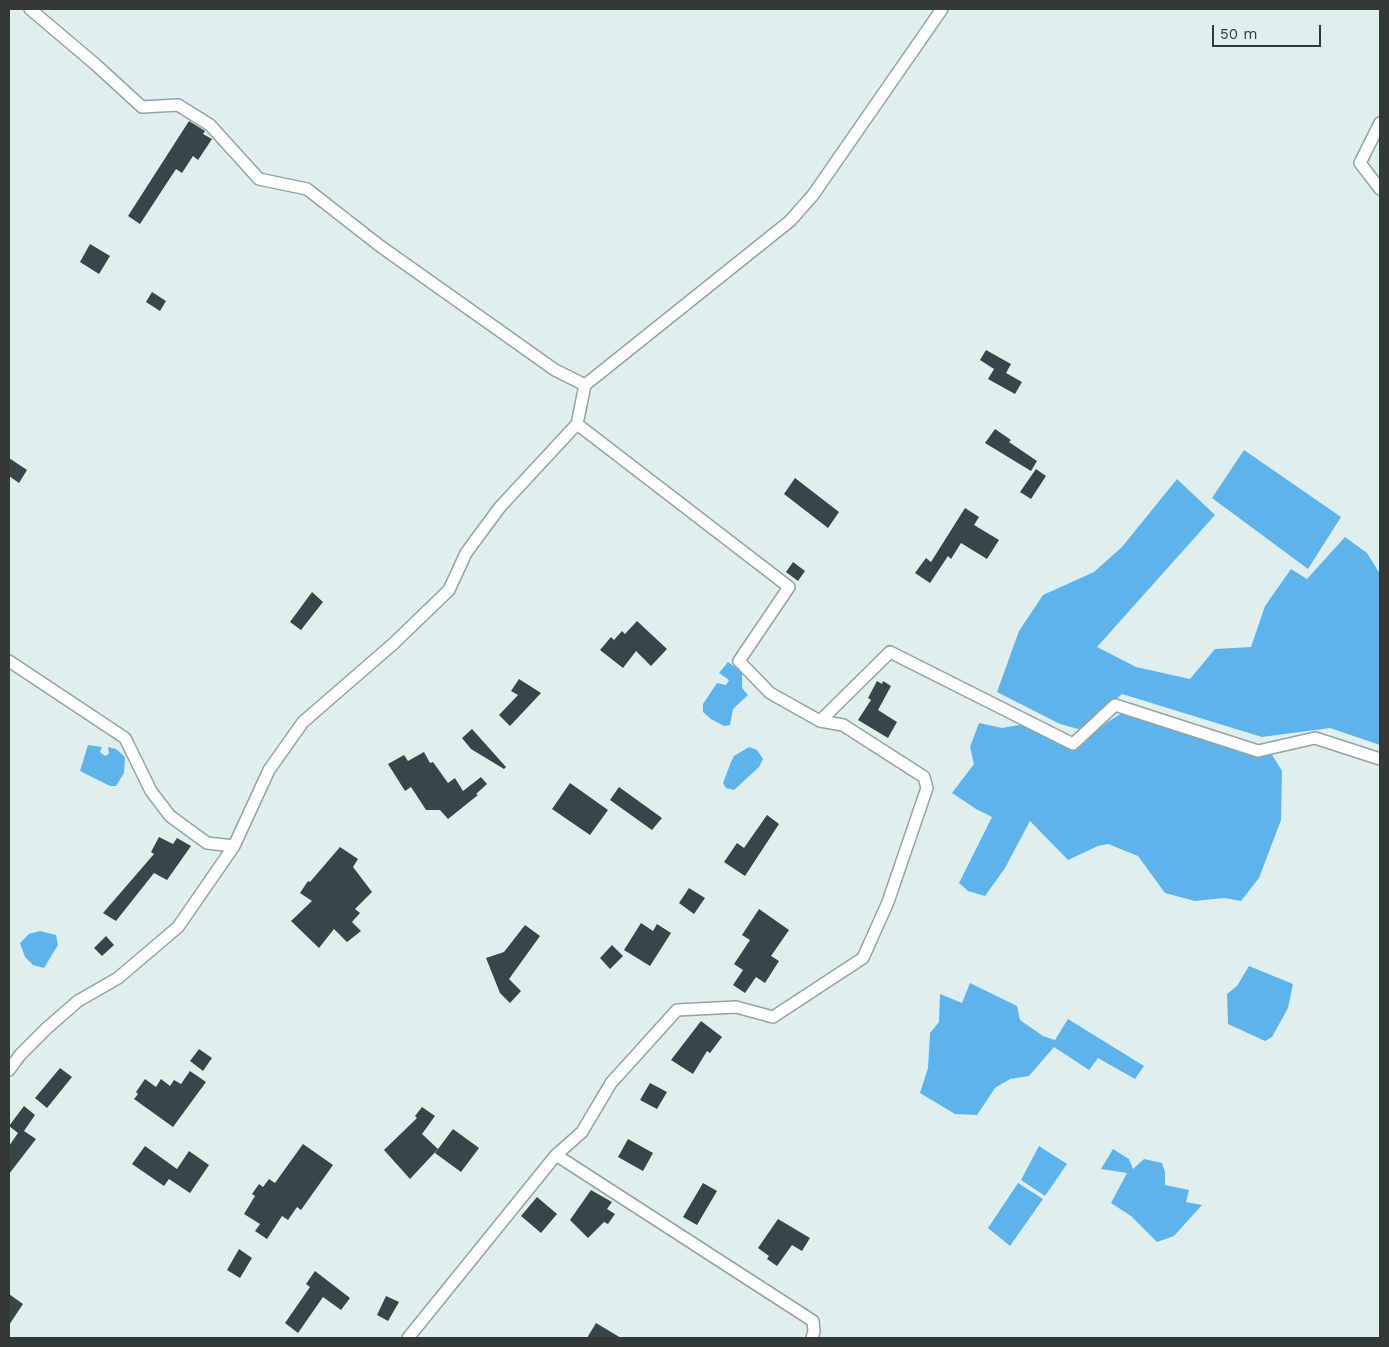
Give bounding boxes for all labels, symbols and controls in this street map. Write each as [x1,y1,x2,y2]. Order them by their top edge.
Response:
scale bar [1214,15,1323,47]
text: 50 m [1220,25,1257,43]

